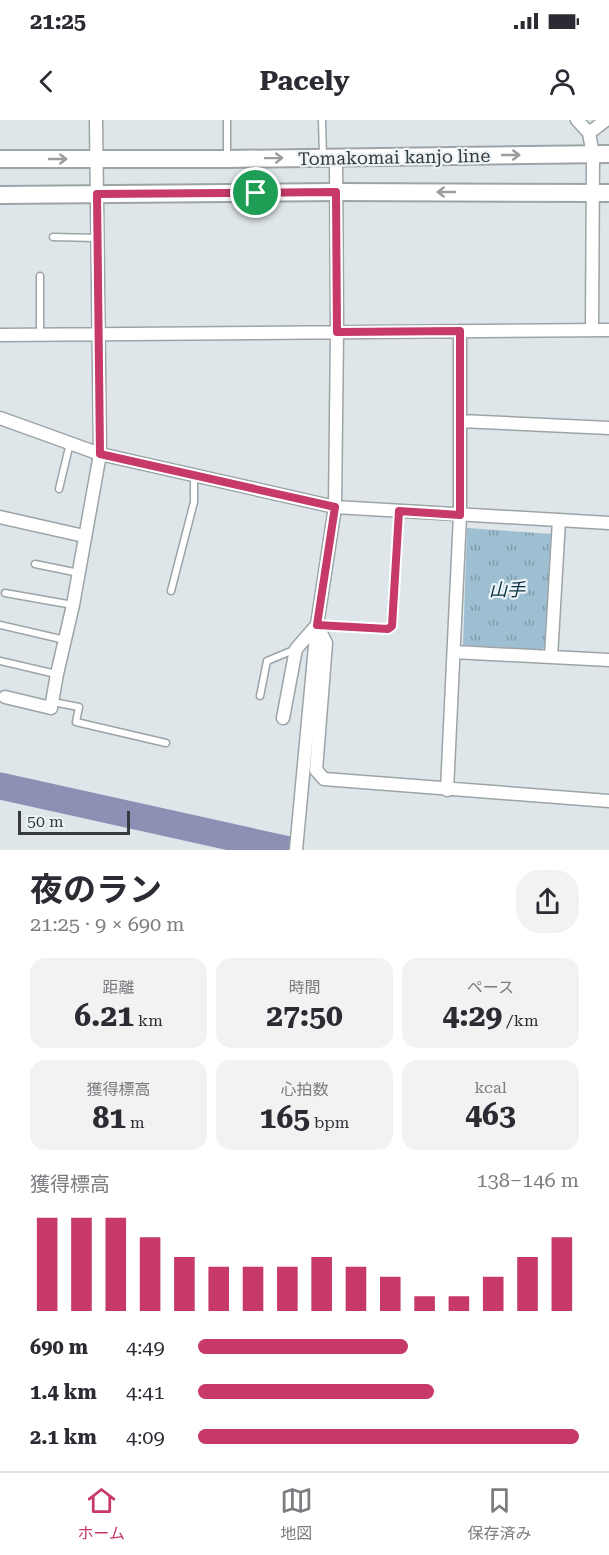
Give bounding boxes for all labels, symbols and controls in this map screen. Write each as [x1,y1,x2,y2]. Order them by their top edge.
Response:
text: 21:25 [30,9,86,34]
icon: back [30,65,63,98]
text: Pacely [259,65,350,97]
icon: person [546,65,579,98]
street label: Tomakomai kanjo line [298,145,490,169]
one-way arrow [501,149,521,161]
one-way arrow [264,152,284,164]
one-way arrow [48,153,68,165]
pin [230,167,281,218]
icon: arrive [239,176,272,209]
one-way arrow [436,186,456,198]
park label: 山手 [489,579,526,600]
scale bar [18,808,130,836]
text: 50 m [27,812,64,831]
text: 夜のラン [30,870,162,909]
button: share [516,870,579,933]
text: 21:25 · 9 × 690 m [30,912,185,936]
text: 距離 [102,978,135,997]
text: 時間 [288,978,321,997]
text: ペース [467,978,514,997]
text: 6.21 [74,998,134,1033]
text: 27:50 [266,998,343,1033]
text: 4:29 [442,998,502,1033]
text: km [134,1011,163,1030]
text: /km [502,1011,539,1030]
text: kcal [474,1078,507,1097]
text: 獲得標高 [86,1080,151,1099]
text: 心拍数 [280,1080,329,1099]
text: 463 [465,1097,516,1132]
text: 81 [92,1100,126,1135]
text: 165 [260,1100,310,1135]
text: m [126,1113,145,1132]
text: bpm [310,1113,349,1132]
text: 138–146 m [476,1168,579,1192]
text: 獲得標高 [30,1172,110,1196]
text: 690 m [30,1335,88,1359]
text: 4:49 [126,1335,165,1359]
text: 1.4 km [30,1380,97,1404]
text: 4:41 [126,1380,165,1404]
text: 2.1 km [30,1425,97,1449]
text: 4:09 [126,1425,165,1449]
tab: ホーム [77,1484,125,1544]
tab: 地図 [280,1484,313,1544]
tab: 保存済み [468,1484,532,1544]

